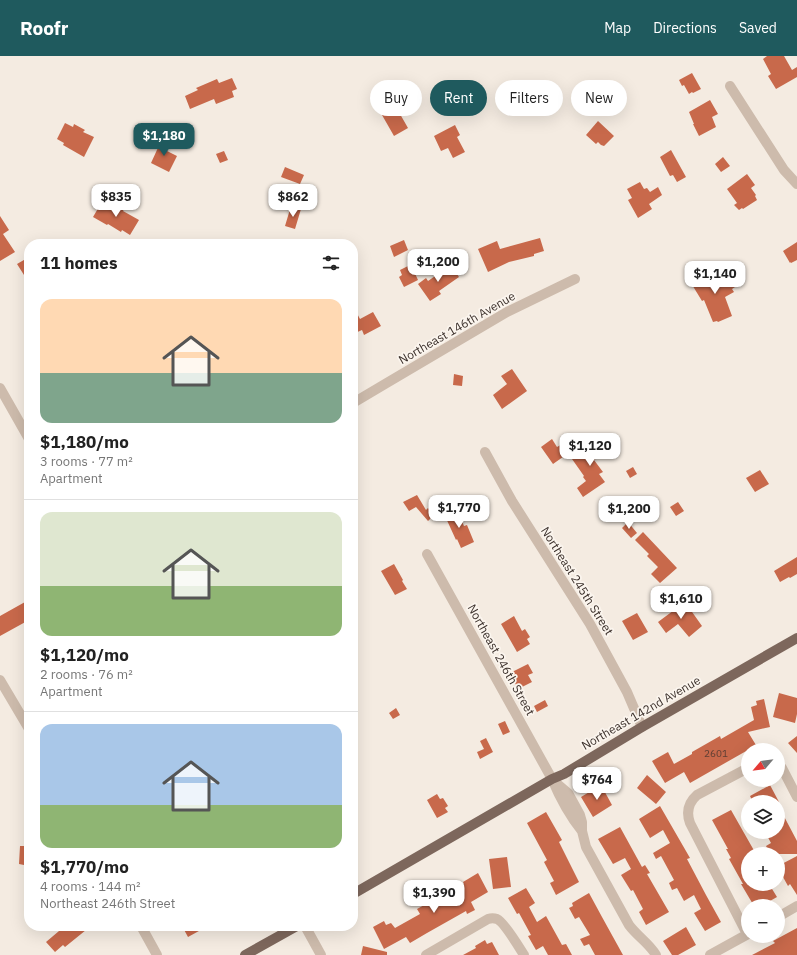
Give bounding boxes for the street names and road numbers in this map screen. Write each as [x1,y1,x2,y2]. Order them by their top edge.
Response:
street label: Northeast 146th Avenue [396,288,518,367]
street label: Northeast 245th Street [538,524,617,638]
street label: Northeast 246th Street [465,602,538,718]
street label: Northeast 142nd Avenue [579,672,703,753]

